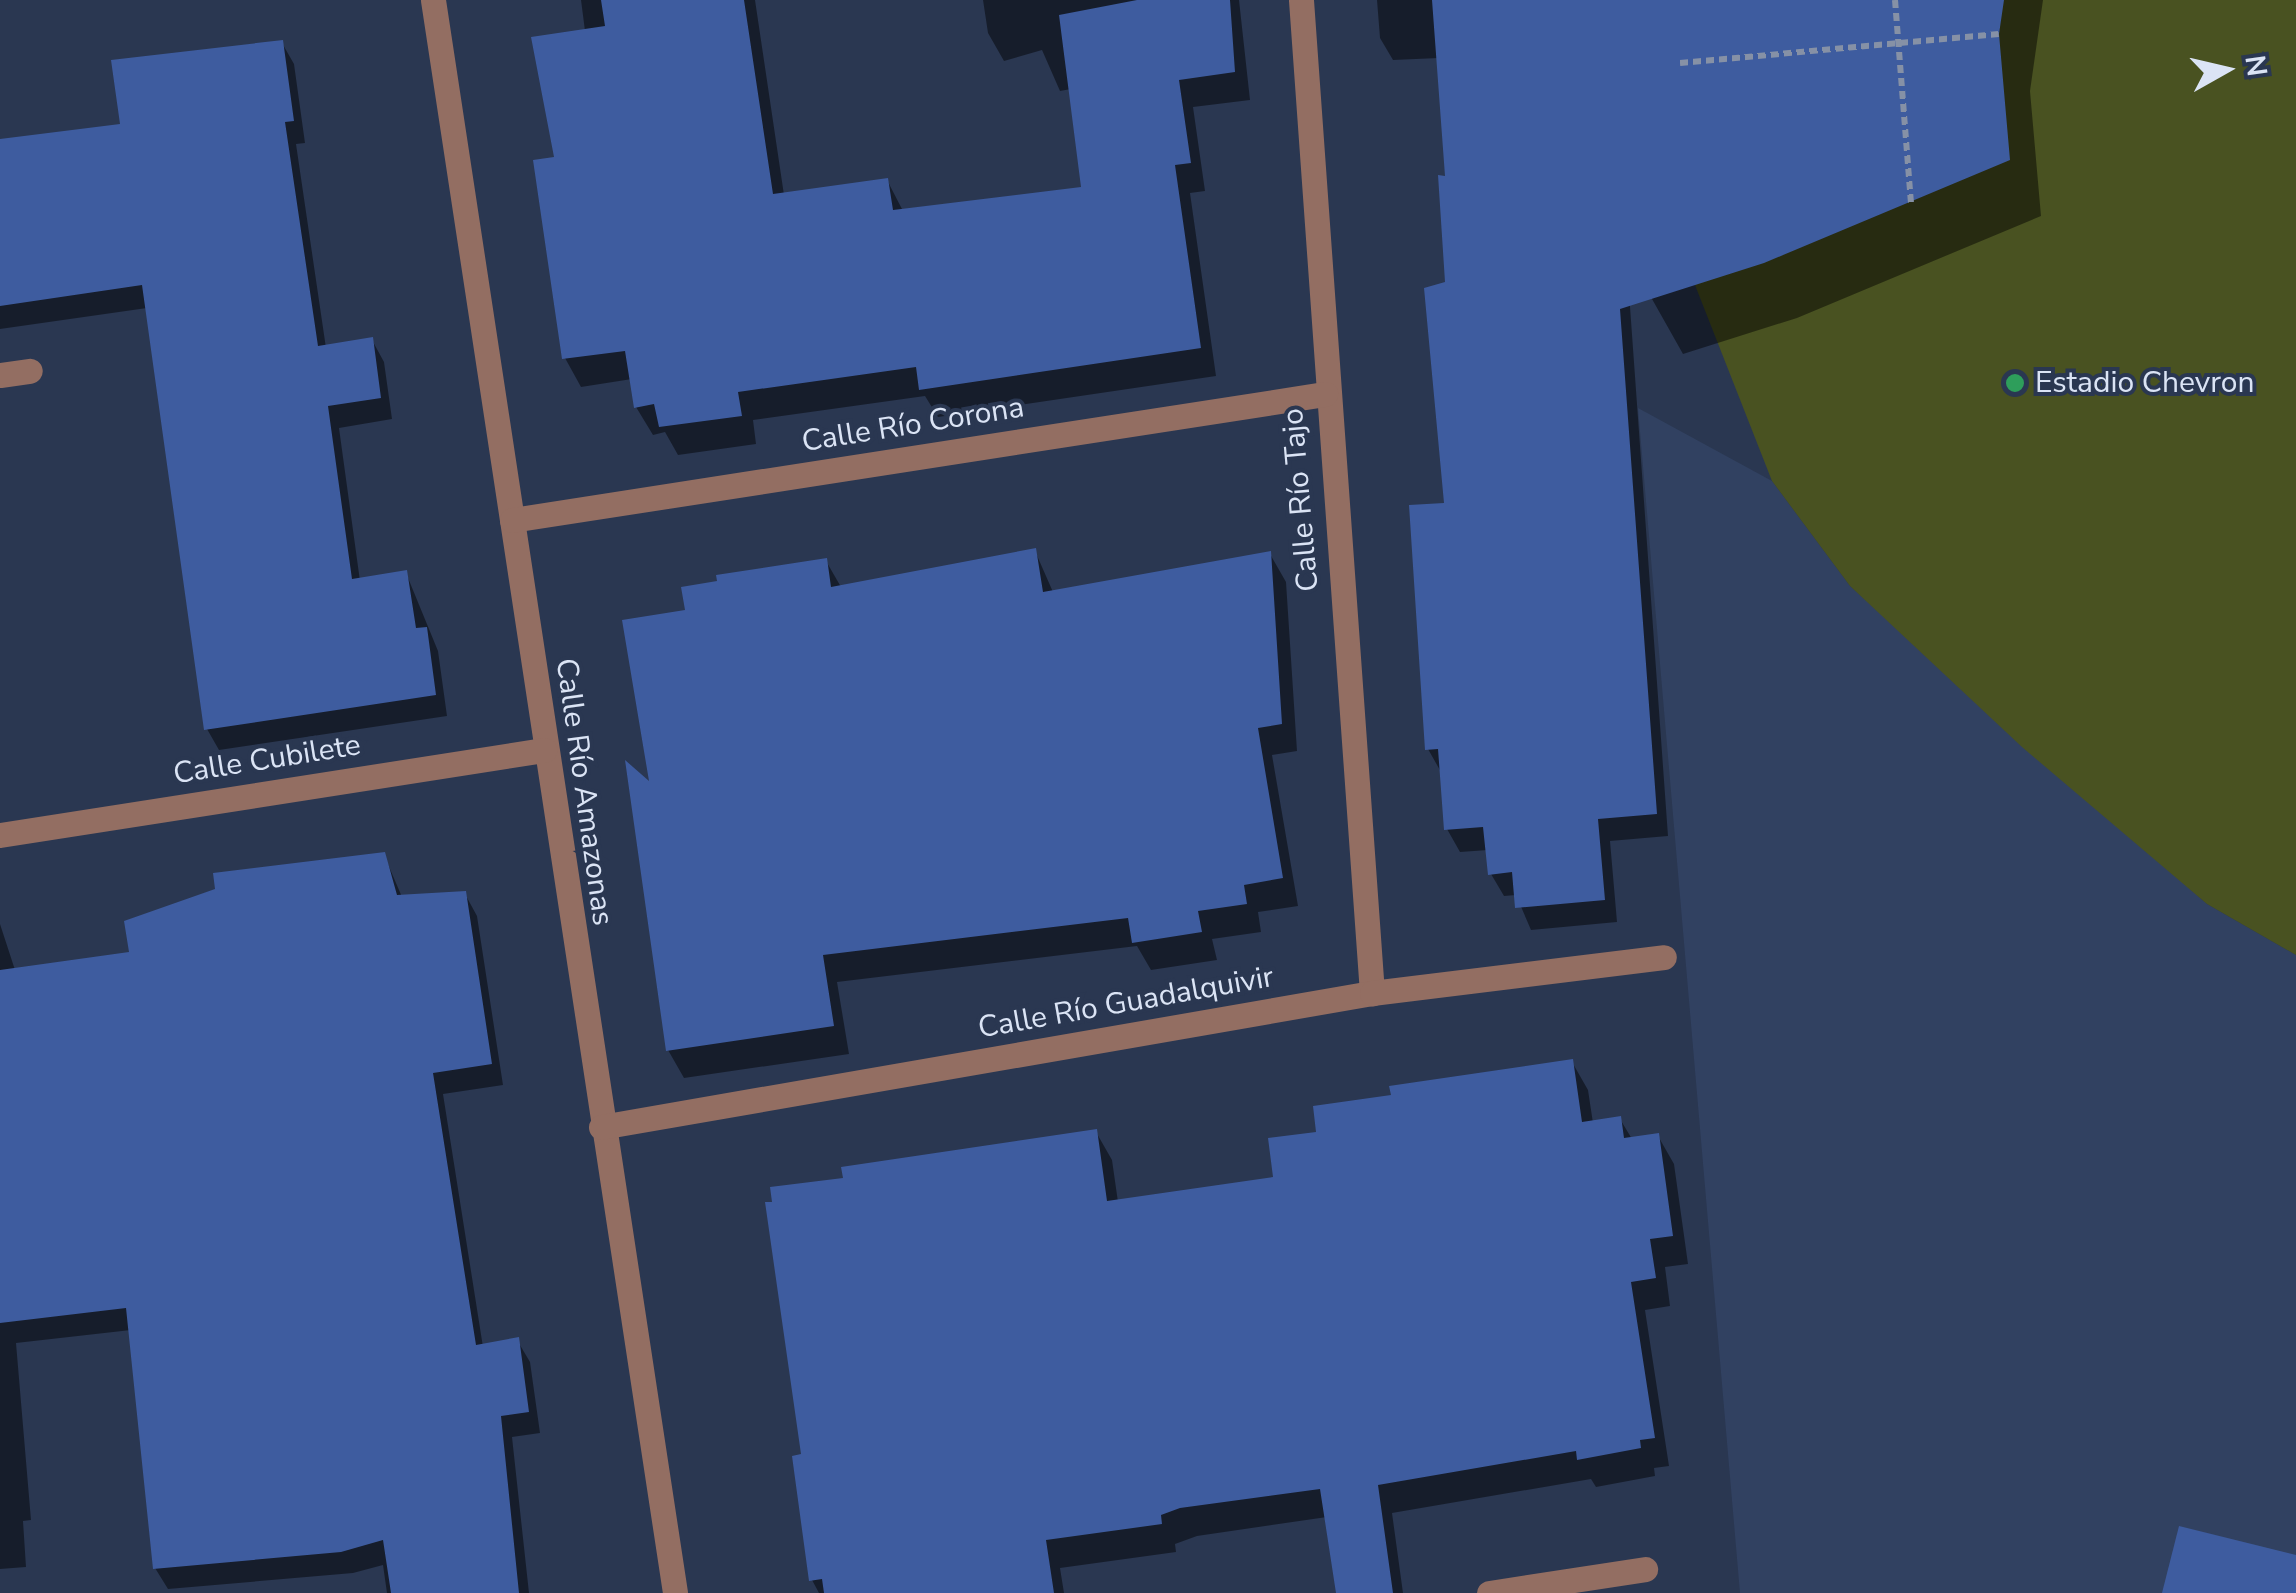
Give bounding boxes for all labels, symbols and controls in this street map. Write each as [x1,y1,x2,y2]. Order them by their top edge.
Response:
north arrow [2176,20,2276,120]
text: N [2235,53,2276,79]
place label: Estadio Chevron [2035,365,2254,401]
marker: Estadio Chevron [2004,372,2026,394]
street label: Calle Río Corona [799,390,1027,460]
street label: Calle Río Tajo [1275,407,1327,593]
street label: Calle Río Amazonas [547,656,621,928]
street label: Calle Cubilete [171,727,363,793]
street label: Calle Río Guadalquivir [975,959,1277,1047]

